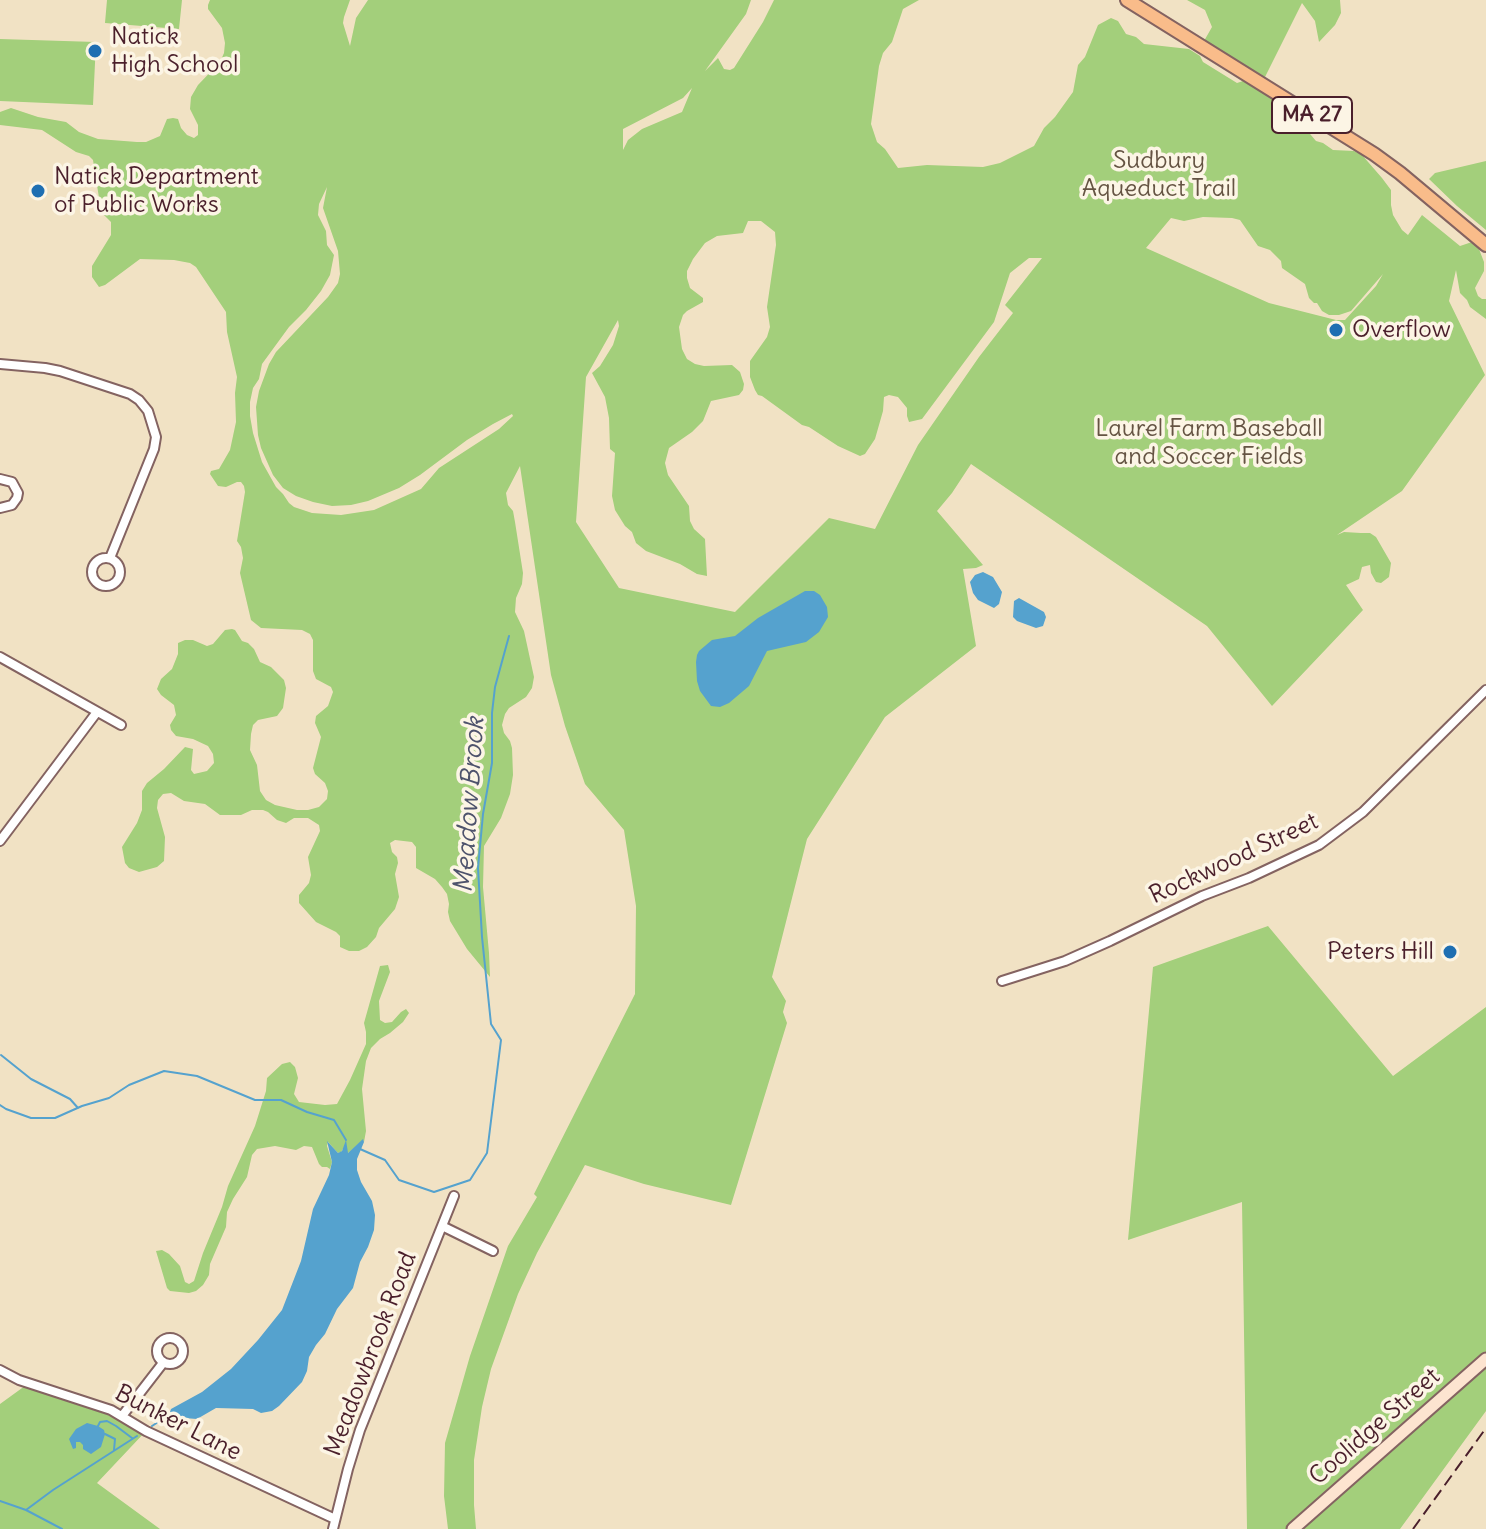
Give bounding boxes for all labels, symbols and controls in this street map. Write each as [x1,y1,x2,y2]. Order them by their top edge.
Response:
place label: Natick High School [111,23,238,79]
marker: Natick High School [86,42,104,60]
road number: MA 27 [1272,97,1352,133]
park label: Sudbury Aqueduct Trail [1082,147,1236,203]
place label: Natick Department of Public Works [54,163,259,219]
marker: Natick Department of Public Works [29,182,47,200]
place label: Overflow [1352,316,1451,344]
marker: Overflow [1327,321,1345,339]
park label: Laurel Farm Baseball and Soccer Fields [1095,415,1323,471]
water label: Meadow Brook [448,716,492,894]
street label: Rockwood Street [1145,807,1323,911]
place label: Peters Hill [1327,938,1434,966]
marker: Peters Hill [1441,943,1459,961]
street label: Meadowbrook Road [319,1248,423,1460]
street label: Coolidge Street [1304,1363,1446,1491]
street label: Bunker Lane [110,1379,246,1467]

